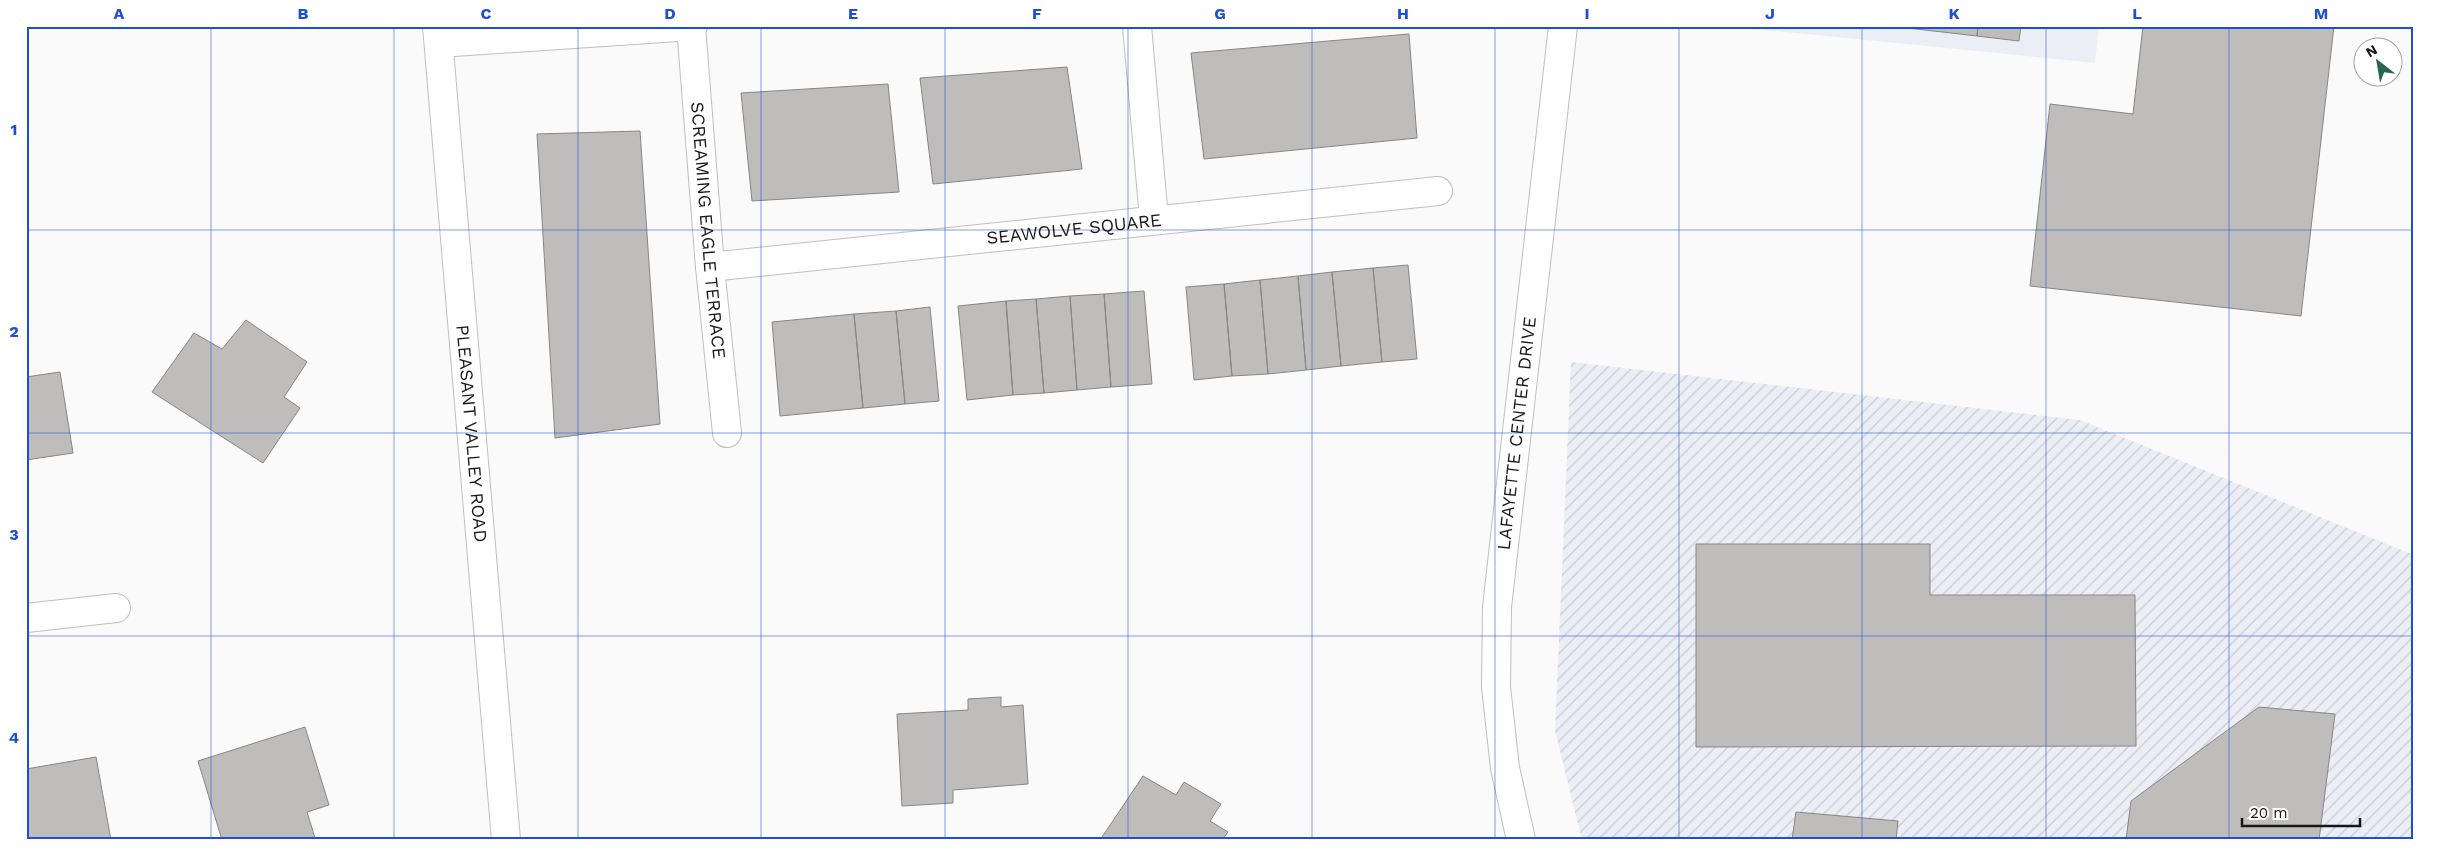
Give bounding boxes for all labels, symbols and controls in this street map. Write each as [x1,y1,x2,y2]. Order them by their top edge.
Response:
text: A [114,4,125,23]
text: B [298,4,309,23]
text: C [481,4,492,23]
text: D [664,4,676,23]
text: E [848,4,858,23]
text: F [1032,4,1042,23]
text: G [1214,4,1226,23]
text: H [1397,4,1409,23]
text: I [1584,4,1590,23]
text: J [1765,4,1775,23]
text: K [1948,4,1960,23]
text: L [2132,4,2142,23]
text: M [2314,4,2328,23]
north arrow [2352,38,2402,88]
text: N [2363,41,2380,60]
street label: SCREAMING EAGLE TERRACE [687,101,730,360]
text: 1 [11,120,17,139]
street label: SEAWOLVE SQUARE [985,209,1162,248]
street label: LAFAYETTE CENTER DRIVE [1493,315,1540,551]
text: 2 [9,322,19,341]
street label: PLEASANT VALLEY ROAD [452,324,492,543]
text: 3 [9,525,19,544]
text: 4 [9,728,19,747]
scale bar [2242,796,2360,828]
text: 20 m [2250,804,2288,822]

